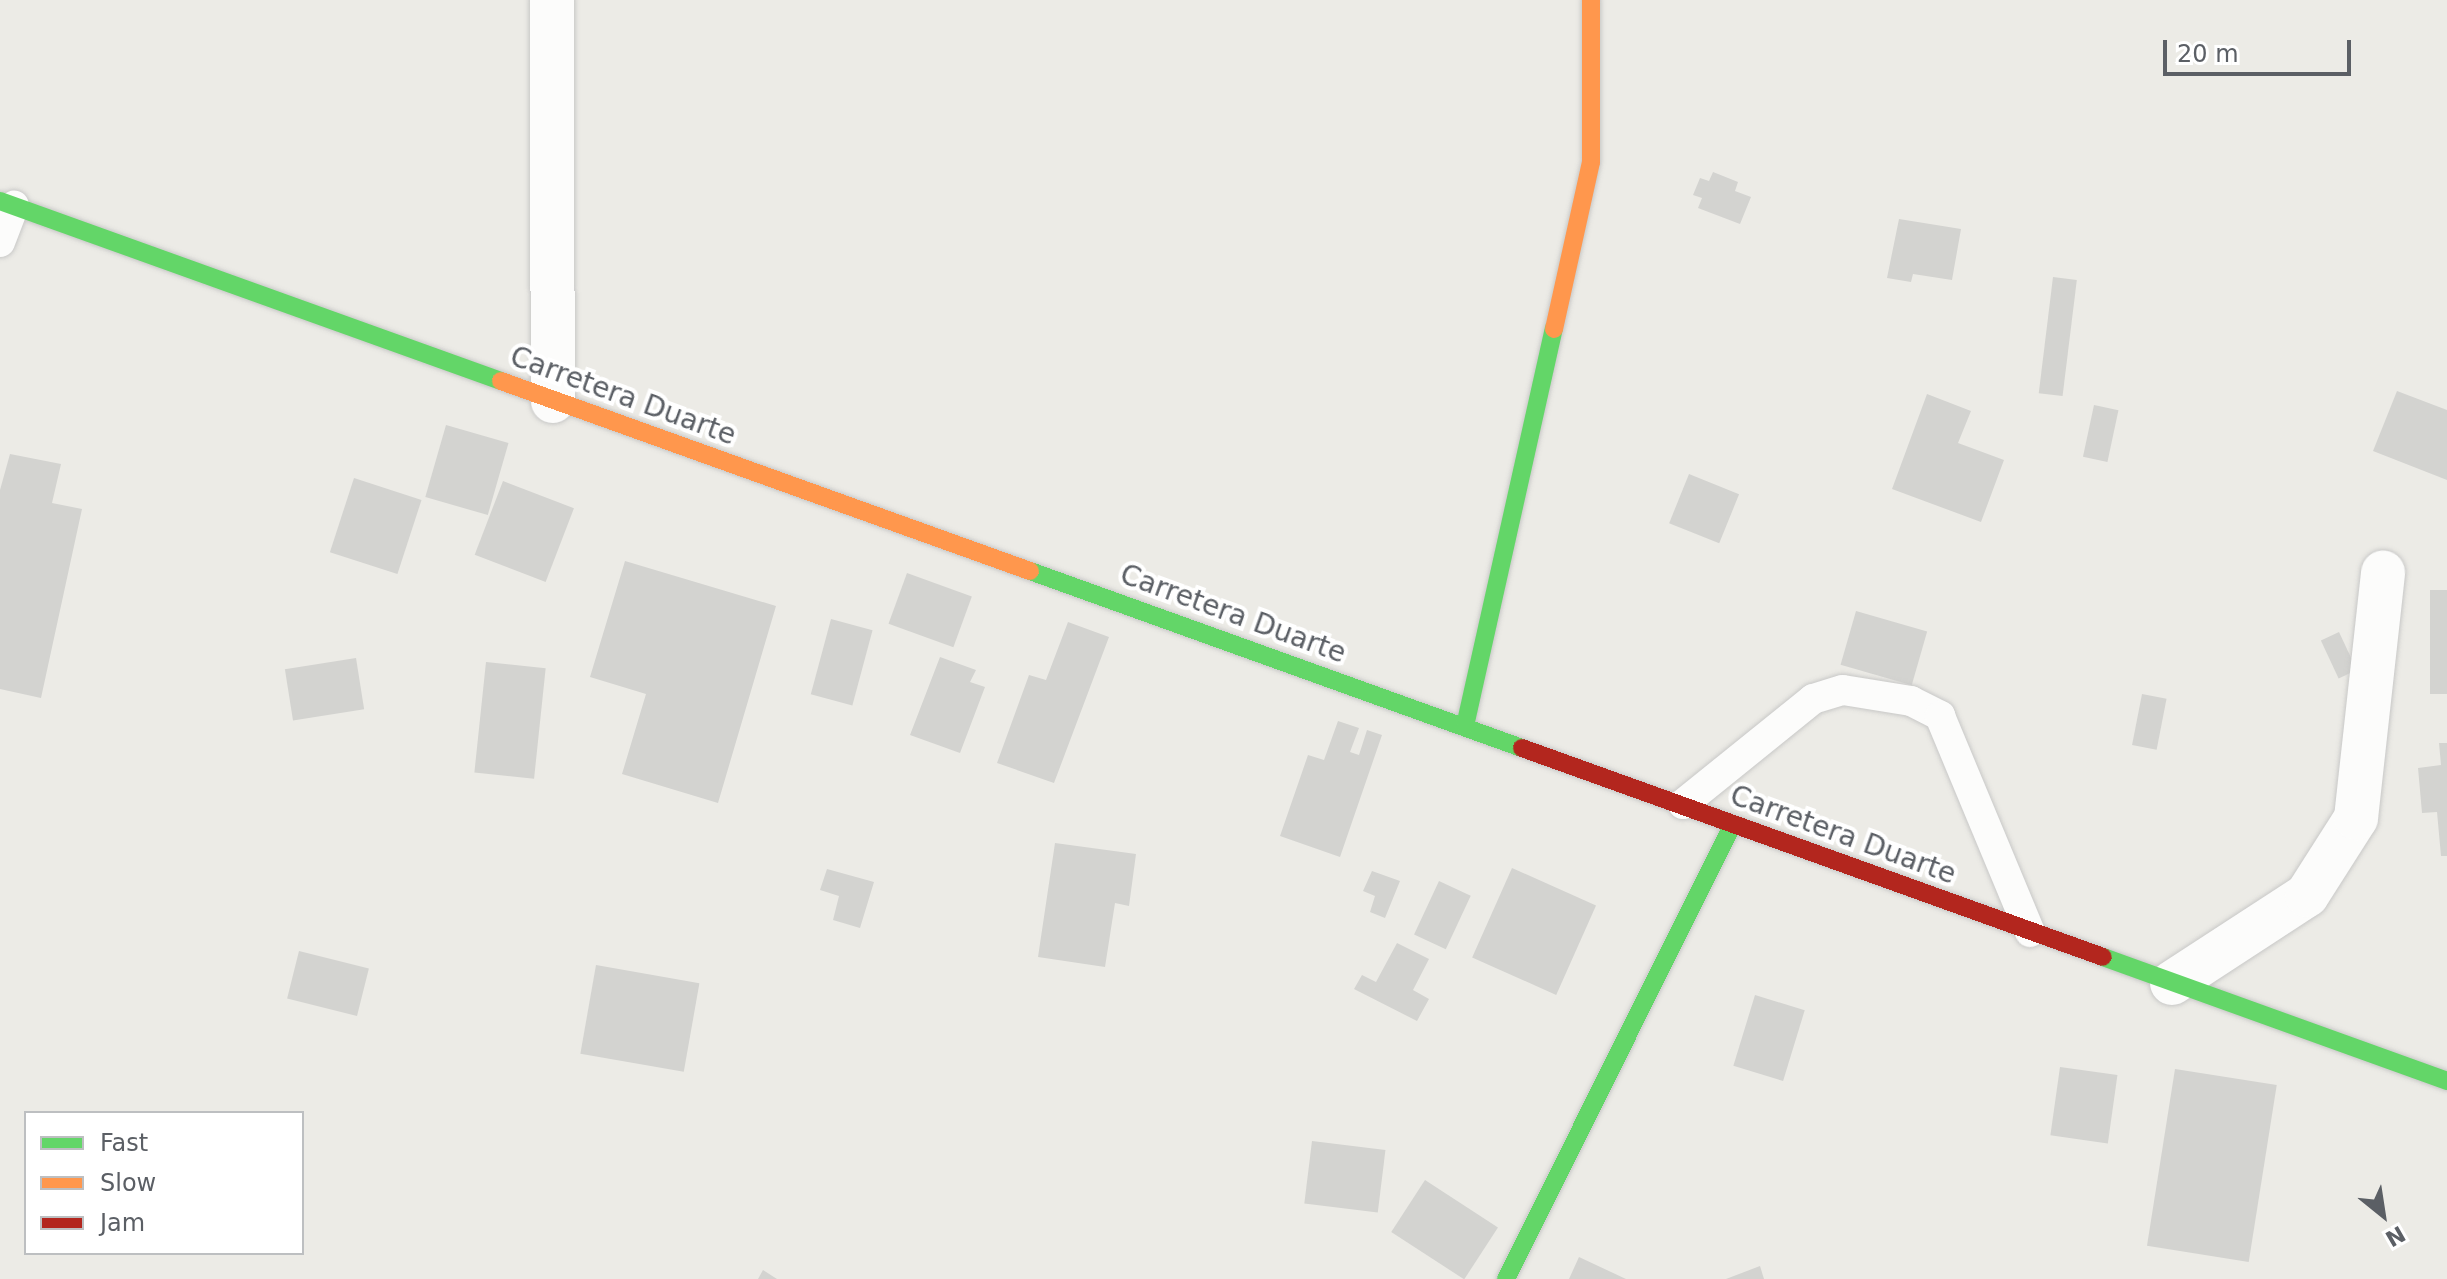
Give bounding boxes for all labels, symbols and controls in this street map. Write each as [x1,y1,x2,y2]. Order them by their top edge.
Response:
scale bar [2167,24,2355,74]
text: 20 m [2177,40,2239,68]
street label: Carretera Duarte [506,340,740,452]
street label: Carretera Duarte [1116,558,1350,670]
street label: Carretera Duarte [1726,779,1960,891]
legend [24,1111,304,1255]
text: Fast [100,1129,148,1157]
text: Slow [100,1169,156,1197]
north arrow [2343,1175,2423,1255]
text: Jam [100,1209,145,1237]
text: N [2381,1221,2409,1252]

